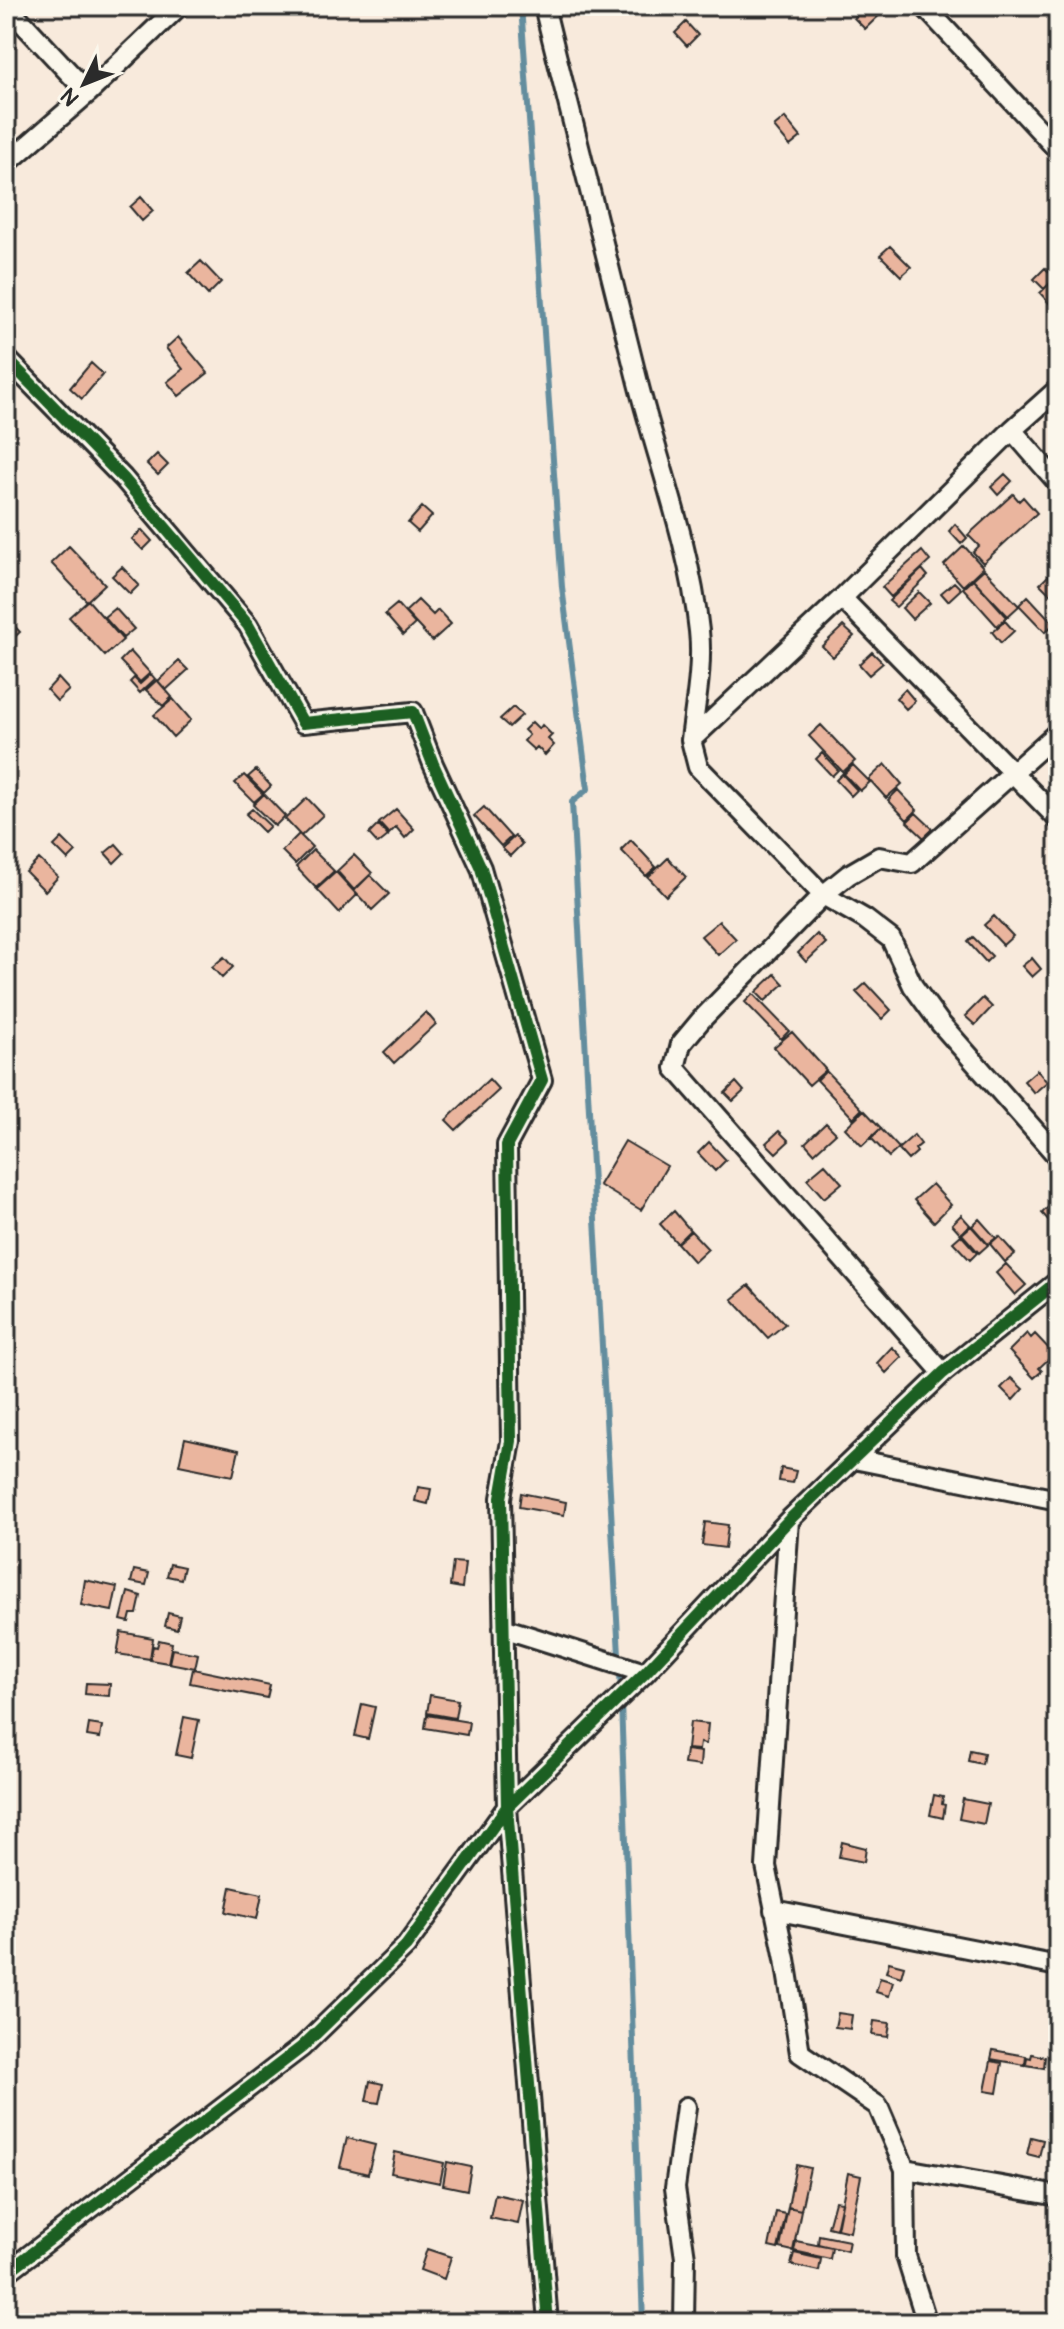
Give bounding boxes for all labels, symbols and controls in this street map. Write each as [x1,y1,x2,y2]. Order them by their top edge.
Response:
north arrow [44,44,124,124]
text: N [55,82,85,112]

